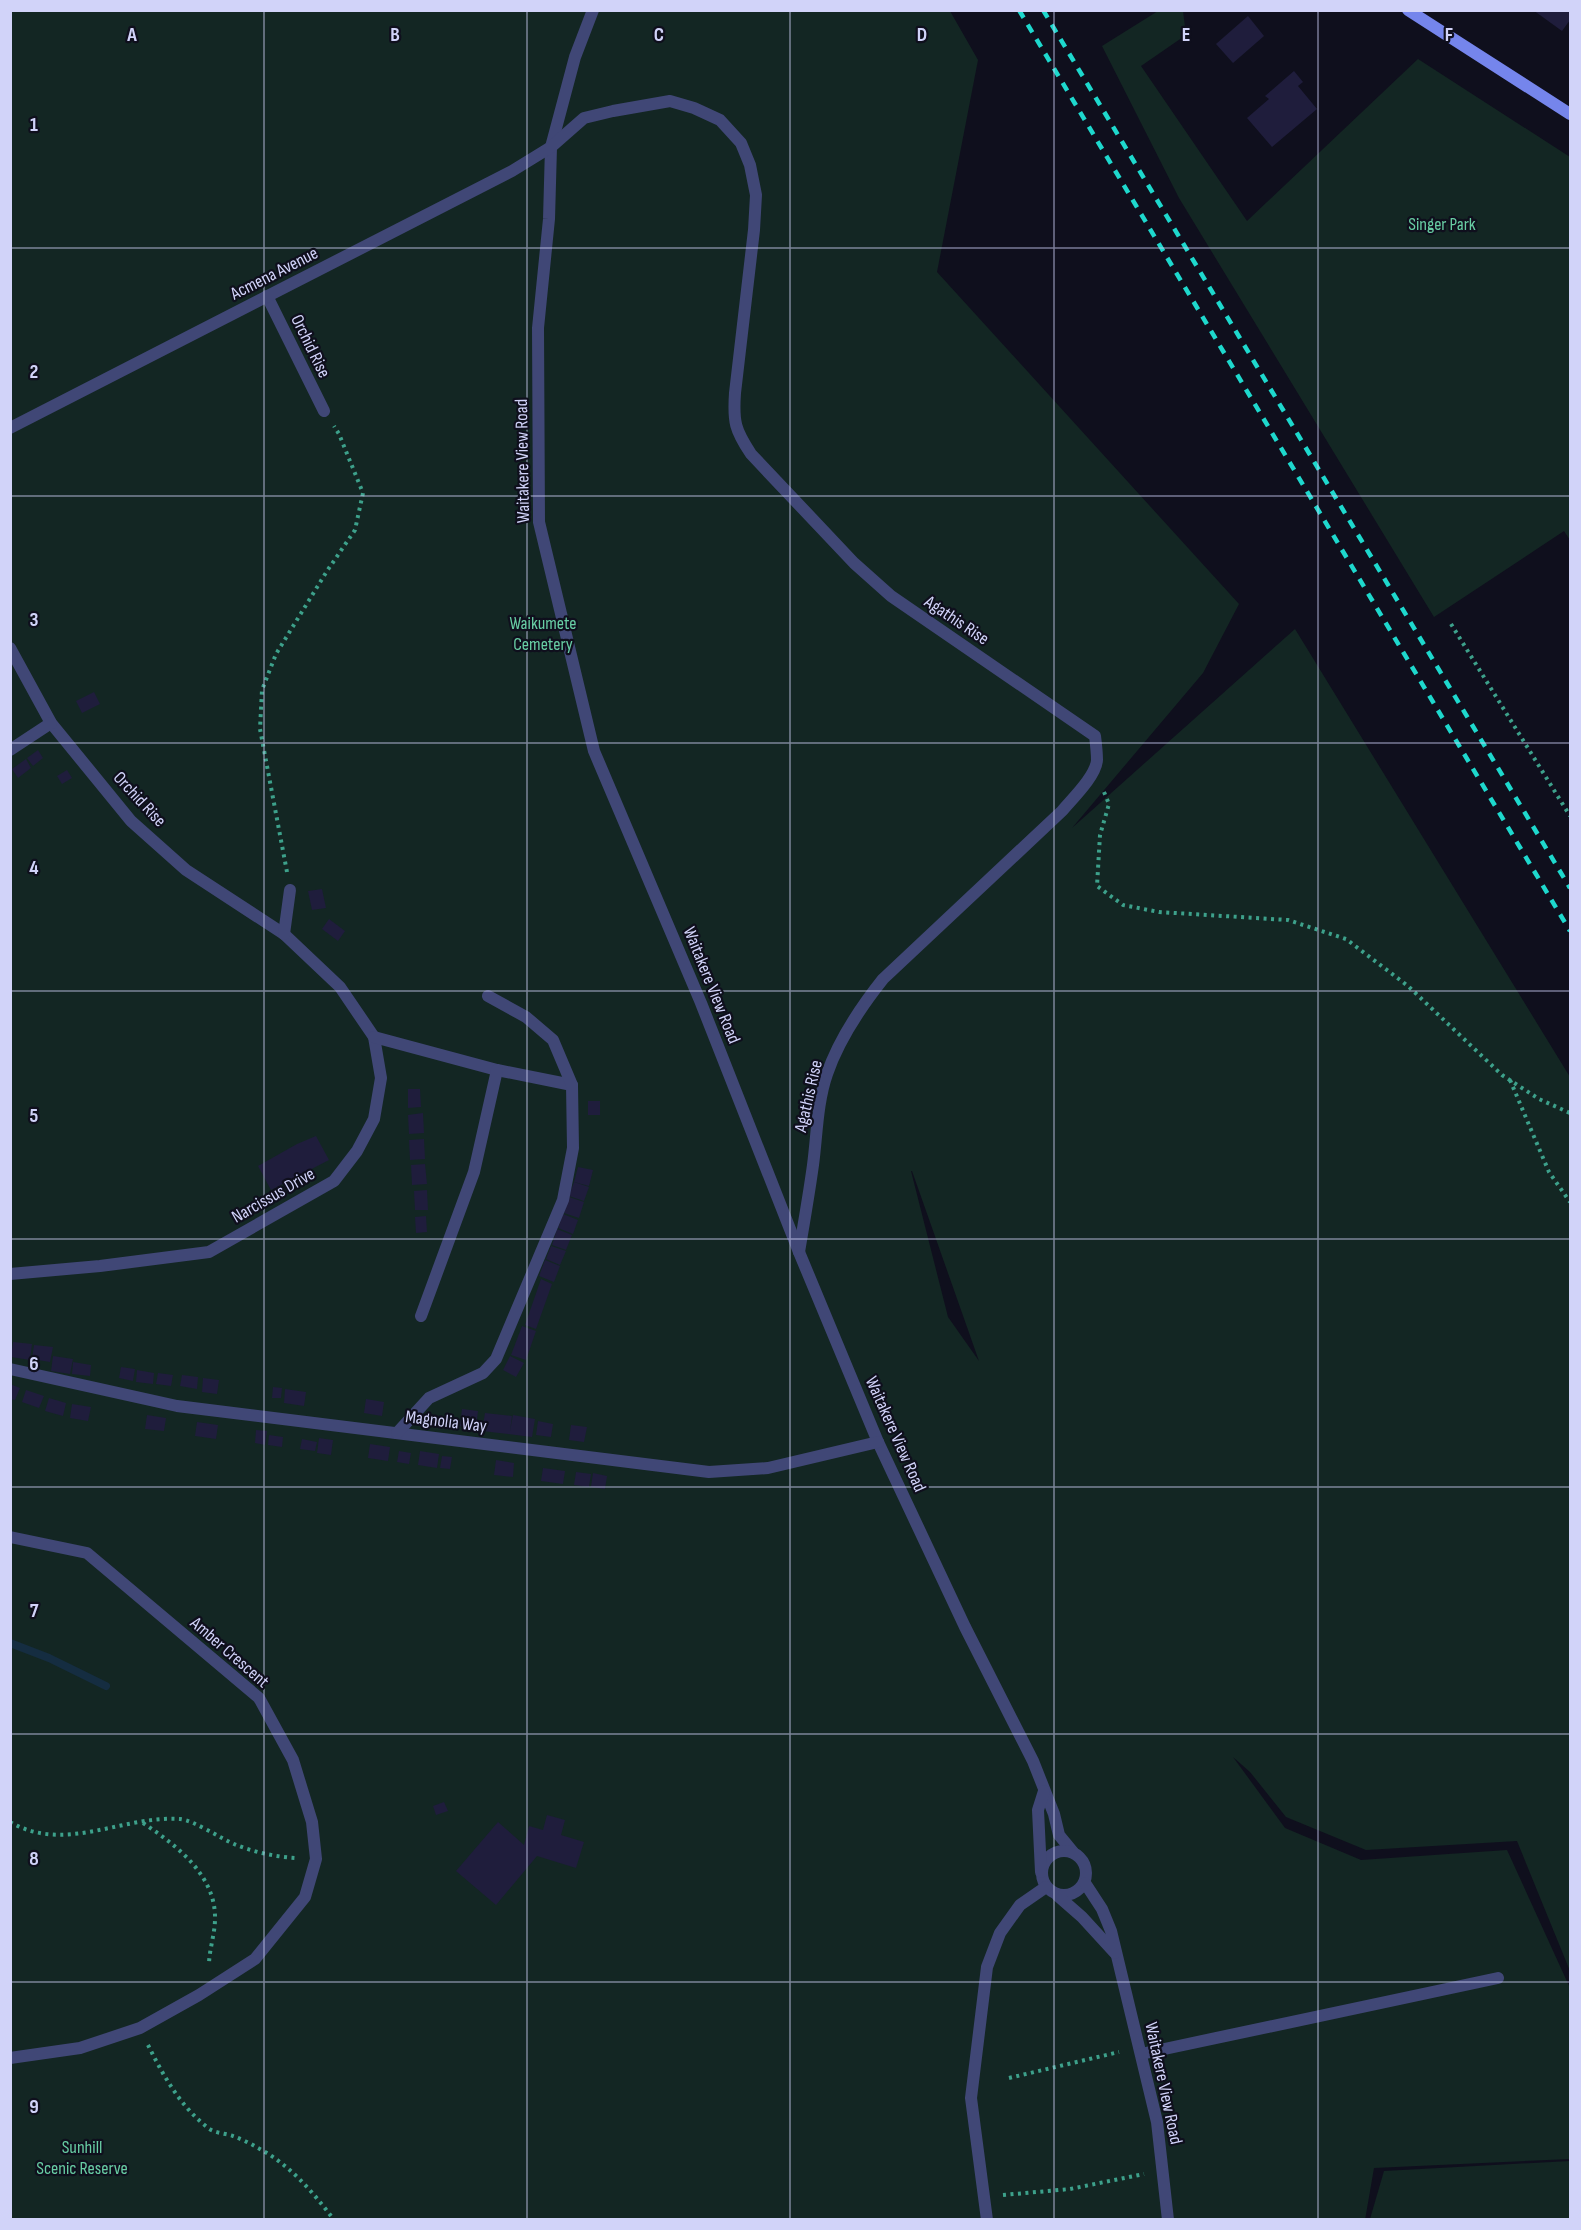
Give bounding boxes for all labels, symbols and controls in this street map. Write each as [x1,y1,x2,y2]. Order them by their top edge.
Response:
text: A [126,23,137,47]
text: B [390,23,400,47]
text: C [654,23,664,47]
text: D [917,23,927,47]
text: E [1182,23,1190,47]
text: F [1445,23,1453,47]
text: 1 [30,113,38,137]
park label: Singer Park [1408,214,1476,235]
street label: Acmena Avenue [226,242,321,305]
street label: Orchid Rise [286,311,335,381]
text: 2 [30,360,38,384]
street label: Waitakere View Road [511,399,534,523]
street label: Agathis Rise [920,591,993,650]
text: 3 [30,608,39,632]
park label: Waikumete Cemetery [509,613,577,655]
street label: Orchid Rise [109,767,170,831]
text: 4 [29,856,39,880]
street label: Waitakere View Road [679,924,745,1047]
street label: Agathis Rise [790,1058,827,1135]
text: 5 [30,1104,39,1128]
street label: Narcissus Drive [228,1163,319,1228]
text: 6 [29,1352,39,1376]
street label: Waitakere View Road [861,1373,930,1495]
street label: Magnolia Way [404,1406,488,1437]
text: 7 [30,1599,39,1623]
street label: Amber Crescent [185,1612,274,1693]
text: 8 [29,1847,39,1871]
street label: Waitakere View Road [1140,2020,1187,2146]
text: 9 [29,2095,39,2119]
park label: Sunhill Scenic Reserve [36,2137,128,2179]

